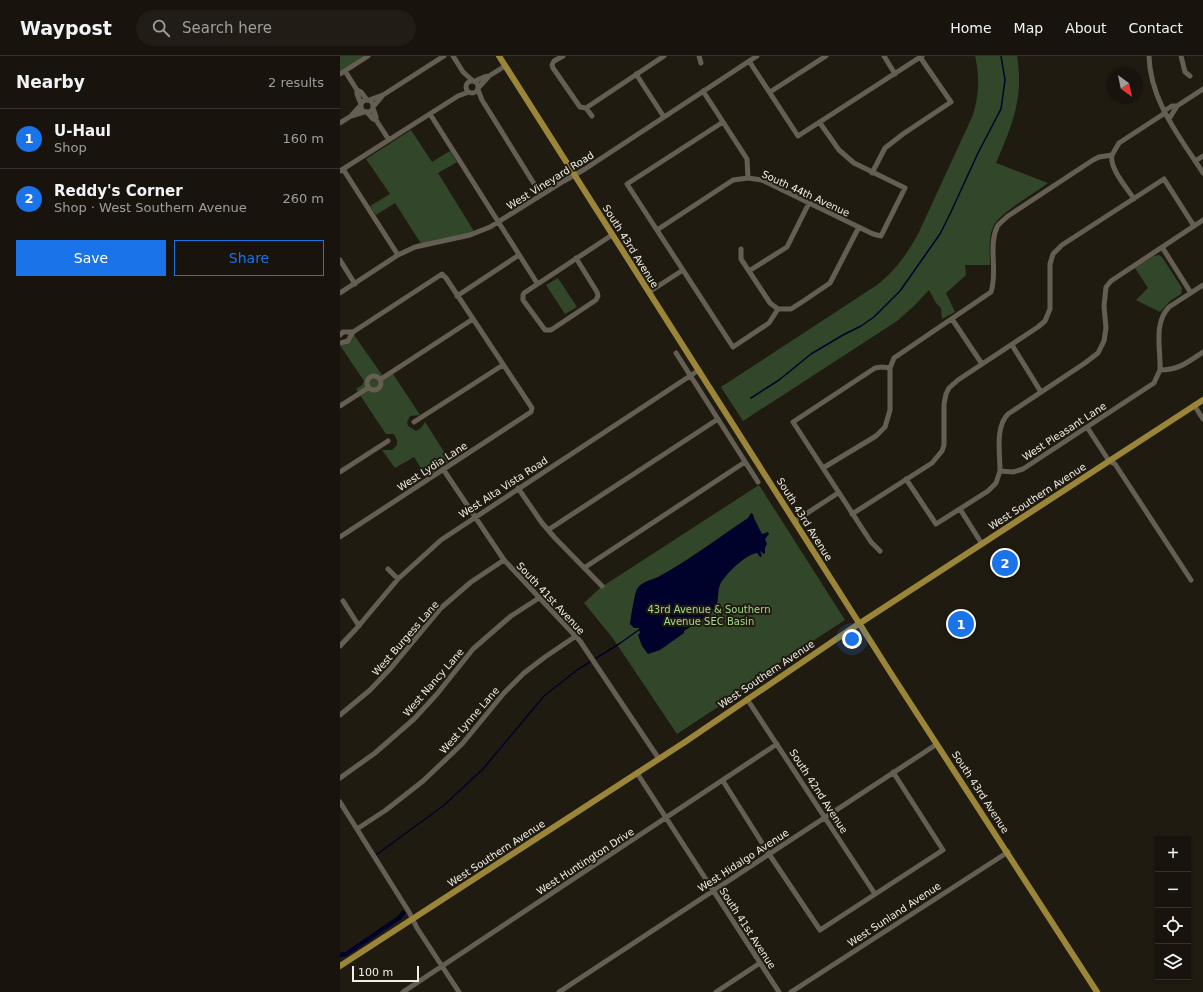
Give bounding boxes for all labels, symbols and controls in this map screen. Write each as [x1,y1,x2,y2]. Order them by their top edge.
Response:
search box [136,10,416,46]
text: Waypost [20,17,112,39]
icon: search [150,17,172,39]
text: Search here [182,19,272,37]
text: Home [950,20,992,36]
text: Map [1014,20,1043,36]
text: About [1065,20,1107,36]
text: Contact [1129,20,1183,36]
north arrow [1107,68,1143,104]
text: Nearby [16,72,85,92]
text: 2 results [268,75,324,90]
text: U-Haul [54,122,111,140]
text: 1 [24,131,34,146]
text: 160 m [282,131,324,146]
text: Shop [54,140,87,155]
street label: West Vineyard Road [505,149,596,212]
street label: South 44th Avenue [760,168,851,219]
text: Reddy's Corner [54,182,183,200]
text: 2 [24,191,34,206]
text: 260 m [282,191,324,206]
text: Shop · West Southern Avenue [54,200,247,215]
street label: South 43rd Avenue [601,203,661,290]
button: Save [16,240,166,276]
button: Share [174,240,324,276]
street label: West Pleasant Lane [1020,400,1108,463]
street label: West Lydia Lane [395,440,469,493]
street label: West Alta Vista Road [457,455,550,520]
street label: West Southern Avenue [987,461,1088,532]
street label: South 43rd Avenue [775,476,835,563]
pin: 2 [992,548,1018,578]
street label: South 41st Avenue [514,560,587,637]
street label: West Burgess Lane [370,599,441,678]
park label: 43rd Avenue & Southern Avenue SEC Basin [648,604,770,627]
pin: 1 [948,609,974,639]
your location [842,629,862,649]
street label: West Southern Avenue [716,638,816,711]
street label: West Nancy Lane [401,646,466,719]
street label: West Lynne Lane [437,685,501,756]
street label: South 42nd Avenue [787,747,850,835]
street label: South 43rd Avenue [950,749,1011,835]
street label: West Southern Avenue [446,818,547,889]
street label: West Huntington Drive [535,826,636,897]
street label: West Hidalgo Avenue [696,827,791,894]
map controls [1155,836,1191,980]
button: + [1155,836,1191,872]
button: − [1155,872,1191,908]
street label: West Sunland Avenue [846,880,943,949]
street label: South 41st Avenue [717,886,778,971]
button: locate [1155,908,1191,944]
button: layers [1155,944,1191,980]
scale bar [352,964,419,983]
text: 100 m [358,966,393,979]

